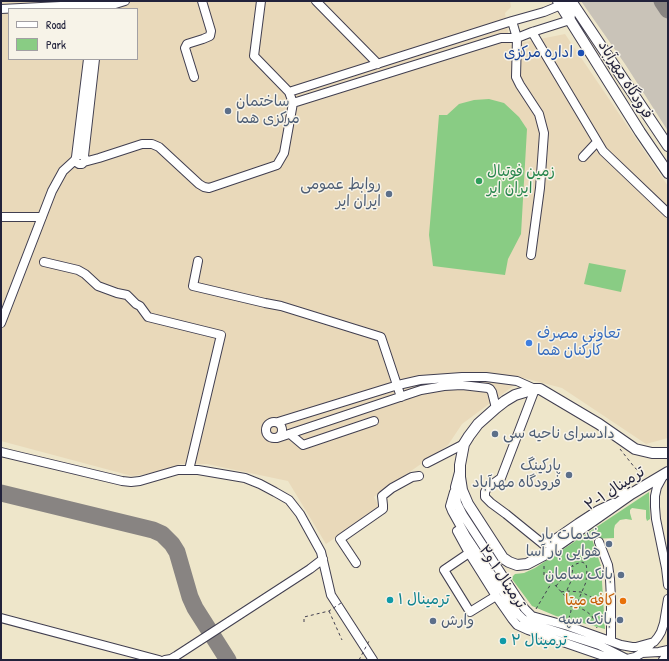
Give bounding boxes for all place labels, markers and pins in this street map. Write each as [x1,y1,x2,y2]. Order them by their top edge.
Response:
place label: اداره مرکزی [504,44,573,62]
marker: اداره مرکزی [576,48,586,58]
place label: ساختمان مرکزی هما [236,93,300,128]
marker: ساختمان مرکزی هما [223,106,233,116]
place label: زمین فوتبال ایران ایر [487,163,555,198]
place label: روابط عمومی ایران ایر [300,176,381,211]
marker: زمین فوتبال ایران ایر [474,176,484,186]
marker: روابط عمومی ایران ایر [384,189,394,199]
place label: تعاونی مصرف کارکنان هما [537,325,620,360]
marker: تعاونی مصرف کارکنان هما [524,338,534,348]
place label: دادسرای ناحیه سی [503,425,615,443]
marker: دادسرای ناحیه سی [490,429,500,439]
place label: پارکینگ فرودگاه مهرآباد [472,457,561,492]
marker: پارکینگ فرودگاه مهرآباد [564,470,574,480]
place label: خدمات بار هوایی بار آسا [526,526,601,561]
marker: خدمات بار هوایی بار آسا [604,539,614,549]
place label: بانک سامان [545,566,613,584]
marker: بانک سامان [616,570,626,580]
place label: ترمینال ۱ [398,591,450,609]
place label: کافه میتا [565,592,615,610]
marker: ترمینال ۱ [385,595,395,605]
marker: کافه میتا [618,596,628,606]
place label: بانک سپه [558,611,612,629]
place label: وارش [441,612,474,630]
marker: بانک سپه [615,615,625,625]
marker: وارش [428,616,438,626]
place label: ترمینال ۲ [511,632,567,650]
marker: ترمینال ۲ [498,636,508,646]

